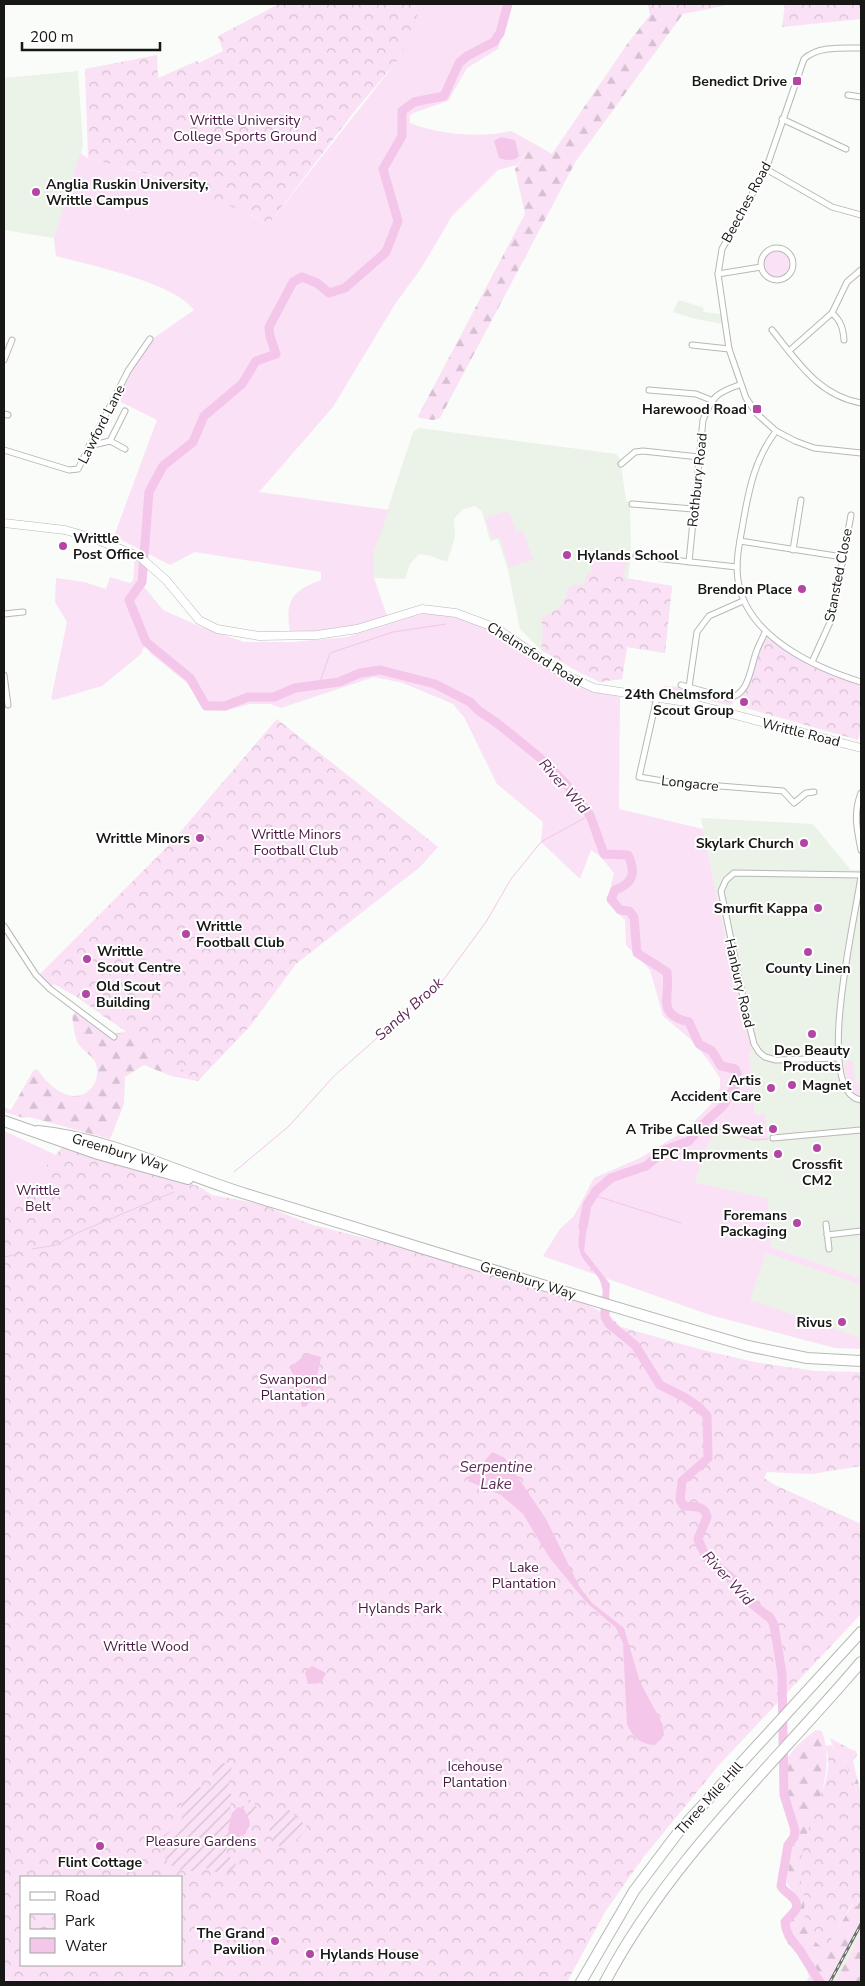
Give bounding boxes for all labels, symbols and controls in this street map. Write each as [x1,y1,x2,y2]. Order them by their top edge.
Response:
scale bar [22,20,160,52]
text: 200 m [30,27,74,47]
place label: Benedict Drive [692,72,787,91]
marker: Benedict Drive [791,75,803,87]
park label: Writtle University College Sports Ground [173,111,317,146]
street label: Beeches Road [717,158,776,246]
place label: Anglia Ruskin University, Writtle Campus [46,175,209,210]
marker: Anglia Ruskin University, Writtle Campus [30,186,42,198]
street label: Lawford Lane [73,382,129,467]
place label: Harewood Road [642,400,747,419]
marker: Harewood Road [751,403,763,415]
street label: Rothbury Road [683,432,712,528]
street label: Stansted Close [820,527,857,624]
place label: Writtle Post Office [73,529,145,564]
marker: Writtle Post Office [57,540,69,552]
place label: Hylands School [577,546,679,565]
marker: Hylands School [561,549,573,561]
place label: Brendon Place [697,580,792,599]
marker: Brendon Place [796,583,808,595]
street label: Chelmsford Road [483,617,586,691]
place label: 24th Chelmsford Scout Group [624,685,734,720]
marker: 24th Chelmsford Scout Group [738,696,750,708]
street label: Writtle Road [760,714,842,751]
water label: River Wid [534,754,594,818]
street label: Longacre [660,771,720,796]
park label: Writtle Minors Football Club [251,825,341,860]
place label: Writtle Minors [96,829,190,848]
marker: Writtle Minors [194,832,206,844]
place label: Skylark Church [696,834,794,853]
marker: Skylark Church [798,837,810,849]
place label: Smurfit Kappa [714,899,808,918]
marker: Smurfit Kappa [812,902,824,914]
place label: Writtle Football Club [196,917,284,952]
marker: Writtle Football Club [180,928,192,940]
street label: Hanbury Road [720,937,759,1030]
place label: Writtle Scout Centre [97,942,181,977]
marker: County Linen [802,946,814,958]
marker: Writtle Scout Centre [81,953,93,965]
place label: County Linen [765,959,851,978]
water label: Sandy Brook [370,973,448,1045]
place label: Old Scout Building [96,977,161,1012]
marker: Old Scout Building [80,988,92,1000]
marker: Deo Beauty Products [806,1028,818,1040]
place label: Deo Beauty Products [774,1041,851,1076]
place label: Artis Accident Care [671,1071,761,1106]
place label: Magnet [802,1076,852,1095]
marker: Magnet [786,1079,798,1091]
marker: Artis Accident Care [765,1082,777,1094]
place label: A Tribe Called Sweat [626,1120,764,1139]
marker: A Tribe Called Sweat [767,1123,779,1135]
street label: Greenbury Way [70,1129,171,1176]
marker: Crossfit CM2 [811,1142,823,1154]
place label: EPC Improvments [652,1145,768,1164]
marker: EPC Improvments [772,1148,784,1160]
place label: Crossfit CM2 [792,1155,843,1190]
park label: Writtle Belt [16,1181,60,1216]
place label: Foremans Packaging [720,1206,787,1241]
marker: Foremans Packaging [791,1217,803,1229]
street label: Greenbury Way [478,1257,579,1304]
place label: Rivus [797,1313,832,1332]
marker: Rivus [836,1316,848,1328]
park label: Swanpond Plantation [259,1370,327,1405]
water label: Serpentine Lake [459,1457,533,1494]
water label: River Wid [698,1546,758,1610]
park label: Lake Plantation [492,1558,556,1593]
park label: Hylands Park [358,1599,443,1618]
park label: Writtle Wood [103,1637,189,1656]
park label: Icehouse Plantation [443,1757,507,1792]
street label: Three Mile Hill [671,1757,748,1839]
park label: Pleasure Gardens [145,1832,257,1851]
marker: Flint Cottage [94,1840,106,1852]
place label: Flint Cottage [58,1853,143,1872]
legend [20,1876,182,1966]
text: Road [65,1886,100,1906]
text: Park [65,1911,95,1931]
place label: The Grand Pavilion [197,1924,265,1959]
marker: The Grand Pavilion [269,1935,281,1947]
text: Water [65,1936,108,1956]
place label: Hylands House [320,1945,419,1964]
marker: Hylands House [304,1948,316,1960]

